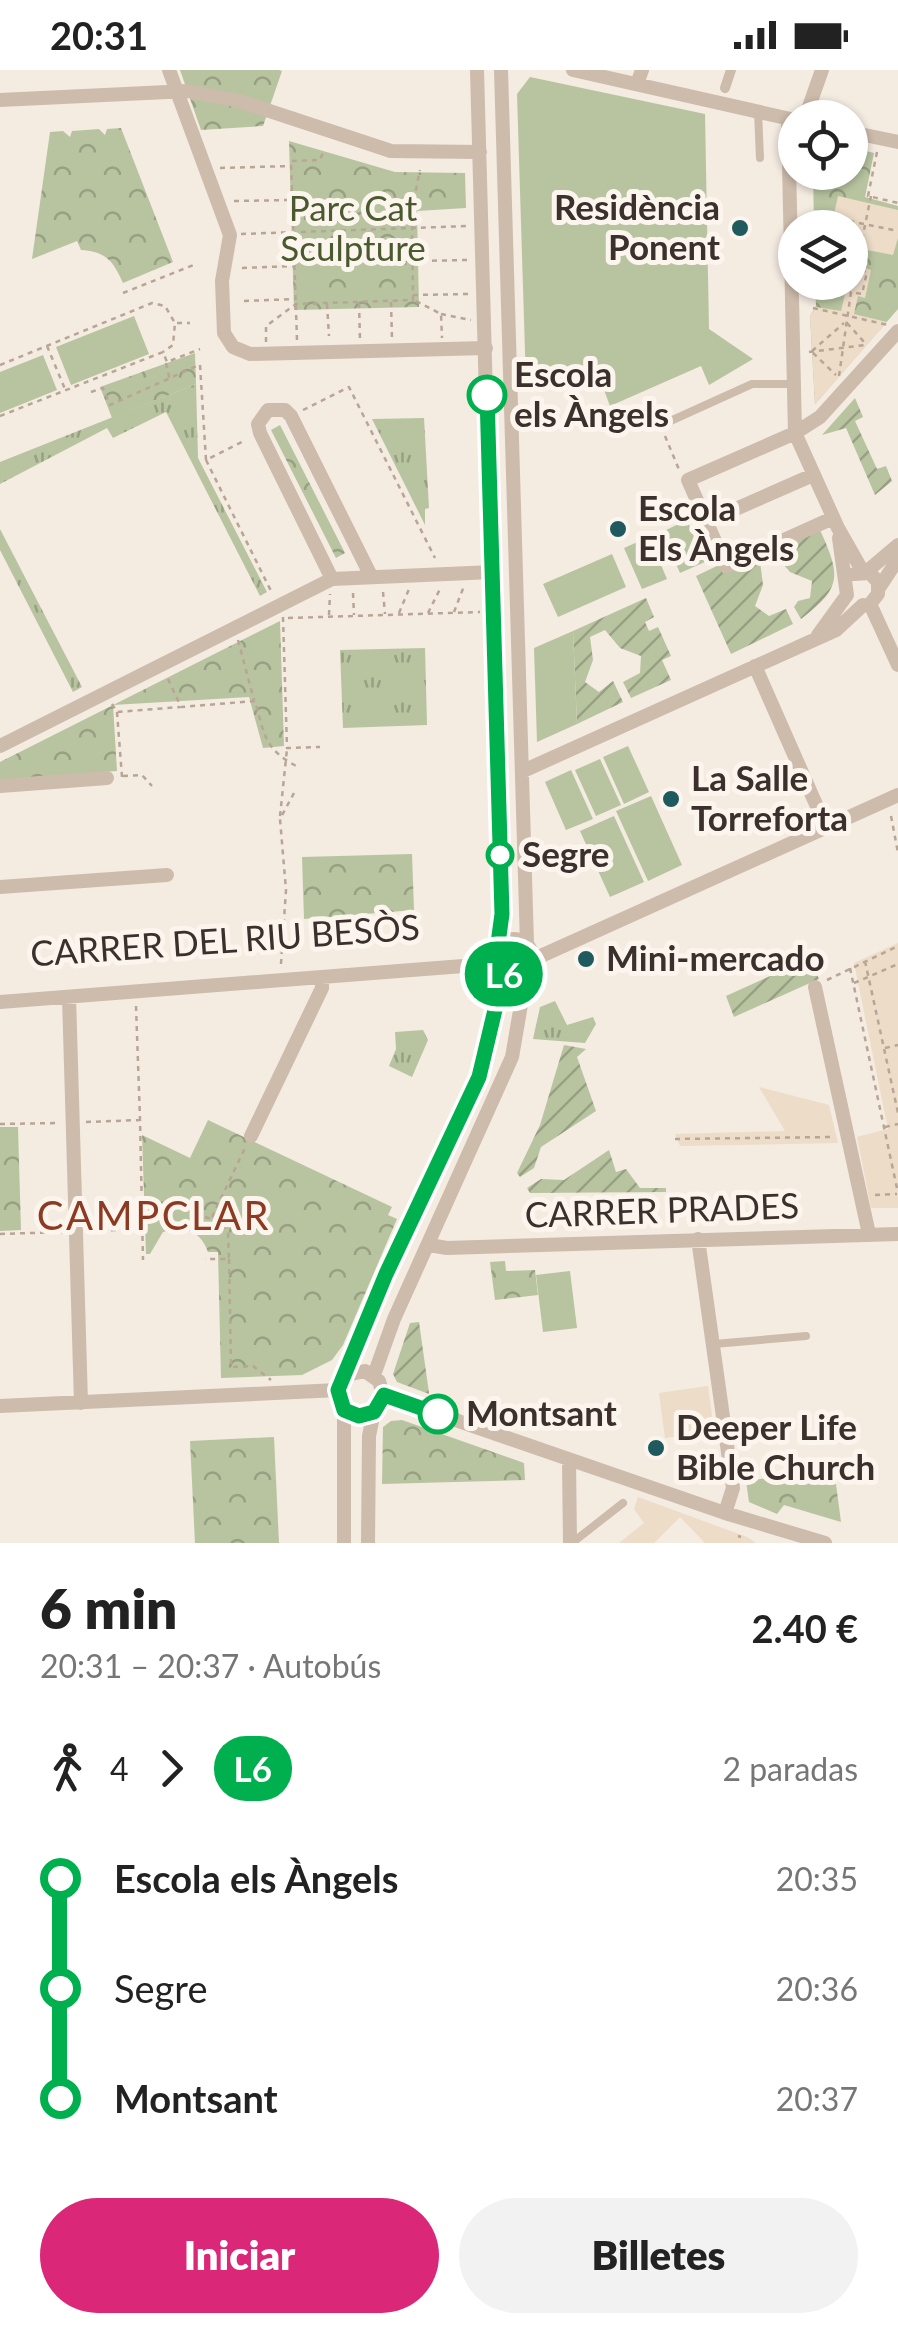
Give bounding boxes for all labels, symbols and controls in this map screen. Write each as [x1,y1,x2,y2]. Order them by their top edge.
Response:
text: 20:31 [50,12,148,58]
map controls [778,100,868,300]
button: locate [778,100,868,190]
place label: Residència Ponent [554,185,720,267]
park label: Parc Cat Sculpture [280,186,426,268]
button: layers [778,210,868,300]
marker: Residència Ponent [729,217,751,239]
place label: Escola els Àngels [514,352,669,434]
marker: Escola els Àngels [468,376,506,414]
place label: Escola Els Àngels [638,486,794,568]
marker: Escola Els Àngels [607,518,629,540]
place label: La Salle Torreforta [691,756,848,838]
marker: La Salle Torreforta [660,788,682,810]
place label: Segre [522,832,610,874]
marker: Segre [487,842,513,868]
street label: CARRER DEL RIU BESÒS [29,904,421,974]
place label: Mini-mercado [606,936,825,978]
line badge: L6 [459,942,549,1006]
marker: Mini-mercado [575,948,597,970]
text: L6 [485,953,523,995]
street label: CARRER PRADES [524,1183,800,1235]
district label: CAMPCLAR [37,1191,271,1239]
place label: Montsant [466,1391,617,1433]
marker: Montsant [419,1395,457,1433]
place label: Deeper Life Bible Church [676,1405,875,1487]
marker: Deeper Life Bible Church [645,1437,667,1459]
text: 6 min [40,1575,177,1641]
text: 2.40 € [752,1605,858,1651]
text: 20:31 – 20:37 · Autobús [40,1646,381,1685]
icon: walk [40,1741,95,1796]
icon: forward [144,1741,199,1796]
text: L6 [234,1747,272,1789]
text: 4 [110,1749,129,1788]
text: 2 paradas [722,1749,858,1788]
text: Escola els Àngels [114,1855,398,1901]
text: 20:35 [776,1859,858,1898]
text: Segre [114,1965,207,2011]
text: 20:36 [776,1969,858,2008]
text: Montsant [114,2075,278,2121]
text: 20:37 [776,2079,858,2118]
button: Iniciar [40,2198,439,2313]
button: Billetes [459,2198,858,2313]

